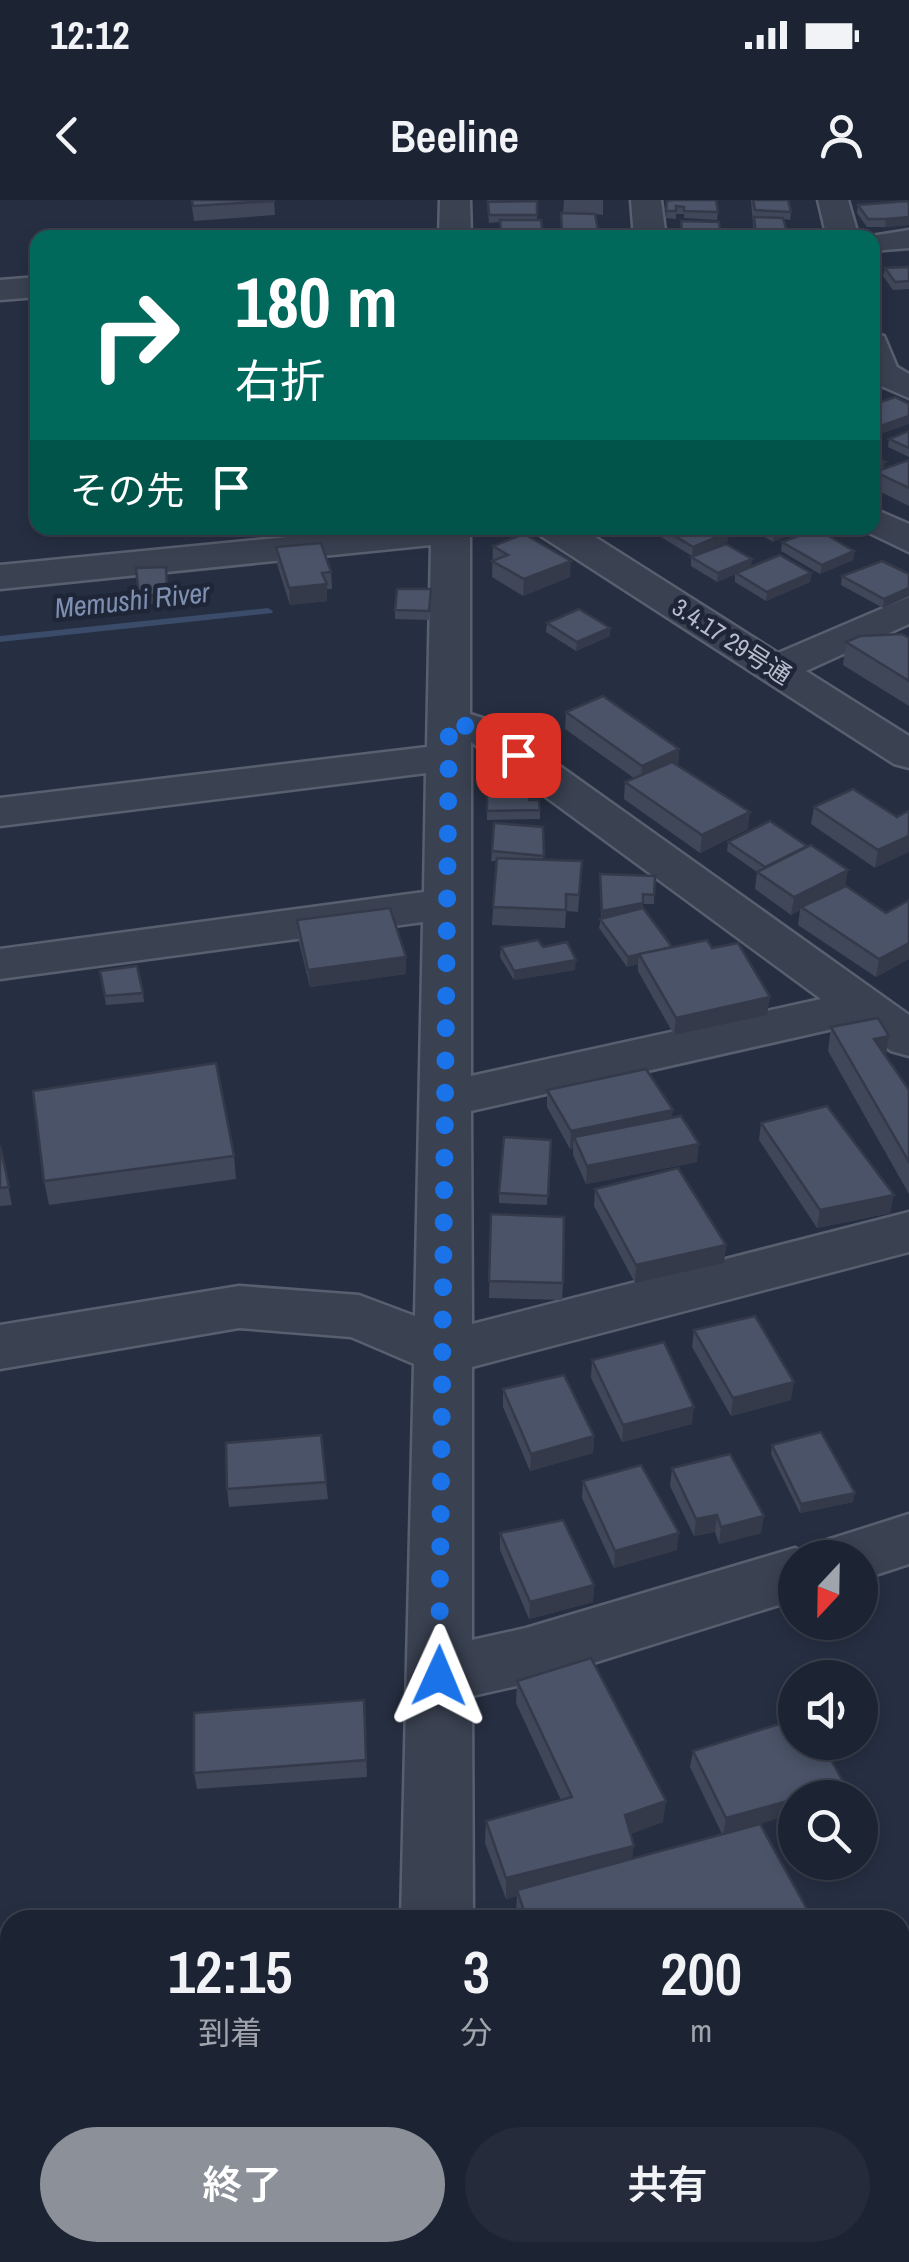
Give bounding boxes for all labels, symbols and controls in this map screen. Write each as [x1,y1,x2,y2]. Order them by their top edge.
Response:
text: 12:12 [50,10,130,61]
text: Beeline [390,105,519,166]
icon: back [40,108,95,163]
icon: person [814,108,869,163]
text: 180 m [235,255,398,349]
icon: right [70,270,200,400]
text: 右折 [235,350,325,411]
icon: arrive [204,460,259,515]
text: その先 [70,465,184,516]
water label: Memushi River [53,573,213,627]
street label: 3.4.17 29号通 [666,590,798,692]
pin [476,713,561,798]
icon: arrive [491,728,546,783]
north arrow [778,1540,878,1640]
map controls [778,1540,878,1880]
position arrow [387,1624,491,1728]
button: sound [778,1660,878,1760]
button: search [778,1780,878,1880]
text: 12:15 [168,1931,293,2012]
text: 3 [463,1931,490,2012]
text: 200 [660,1933,742,2014]
text: m [690,2009,712,2052]
text: 到着 [198,2011,262,2054]
text: 分 [460,2011,492,2054]
button: 終了 [40,2127,445,2242]
button: 共有 [465,2127,870,2242]

